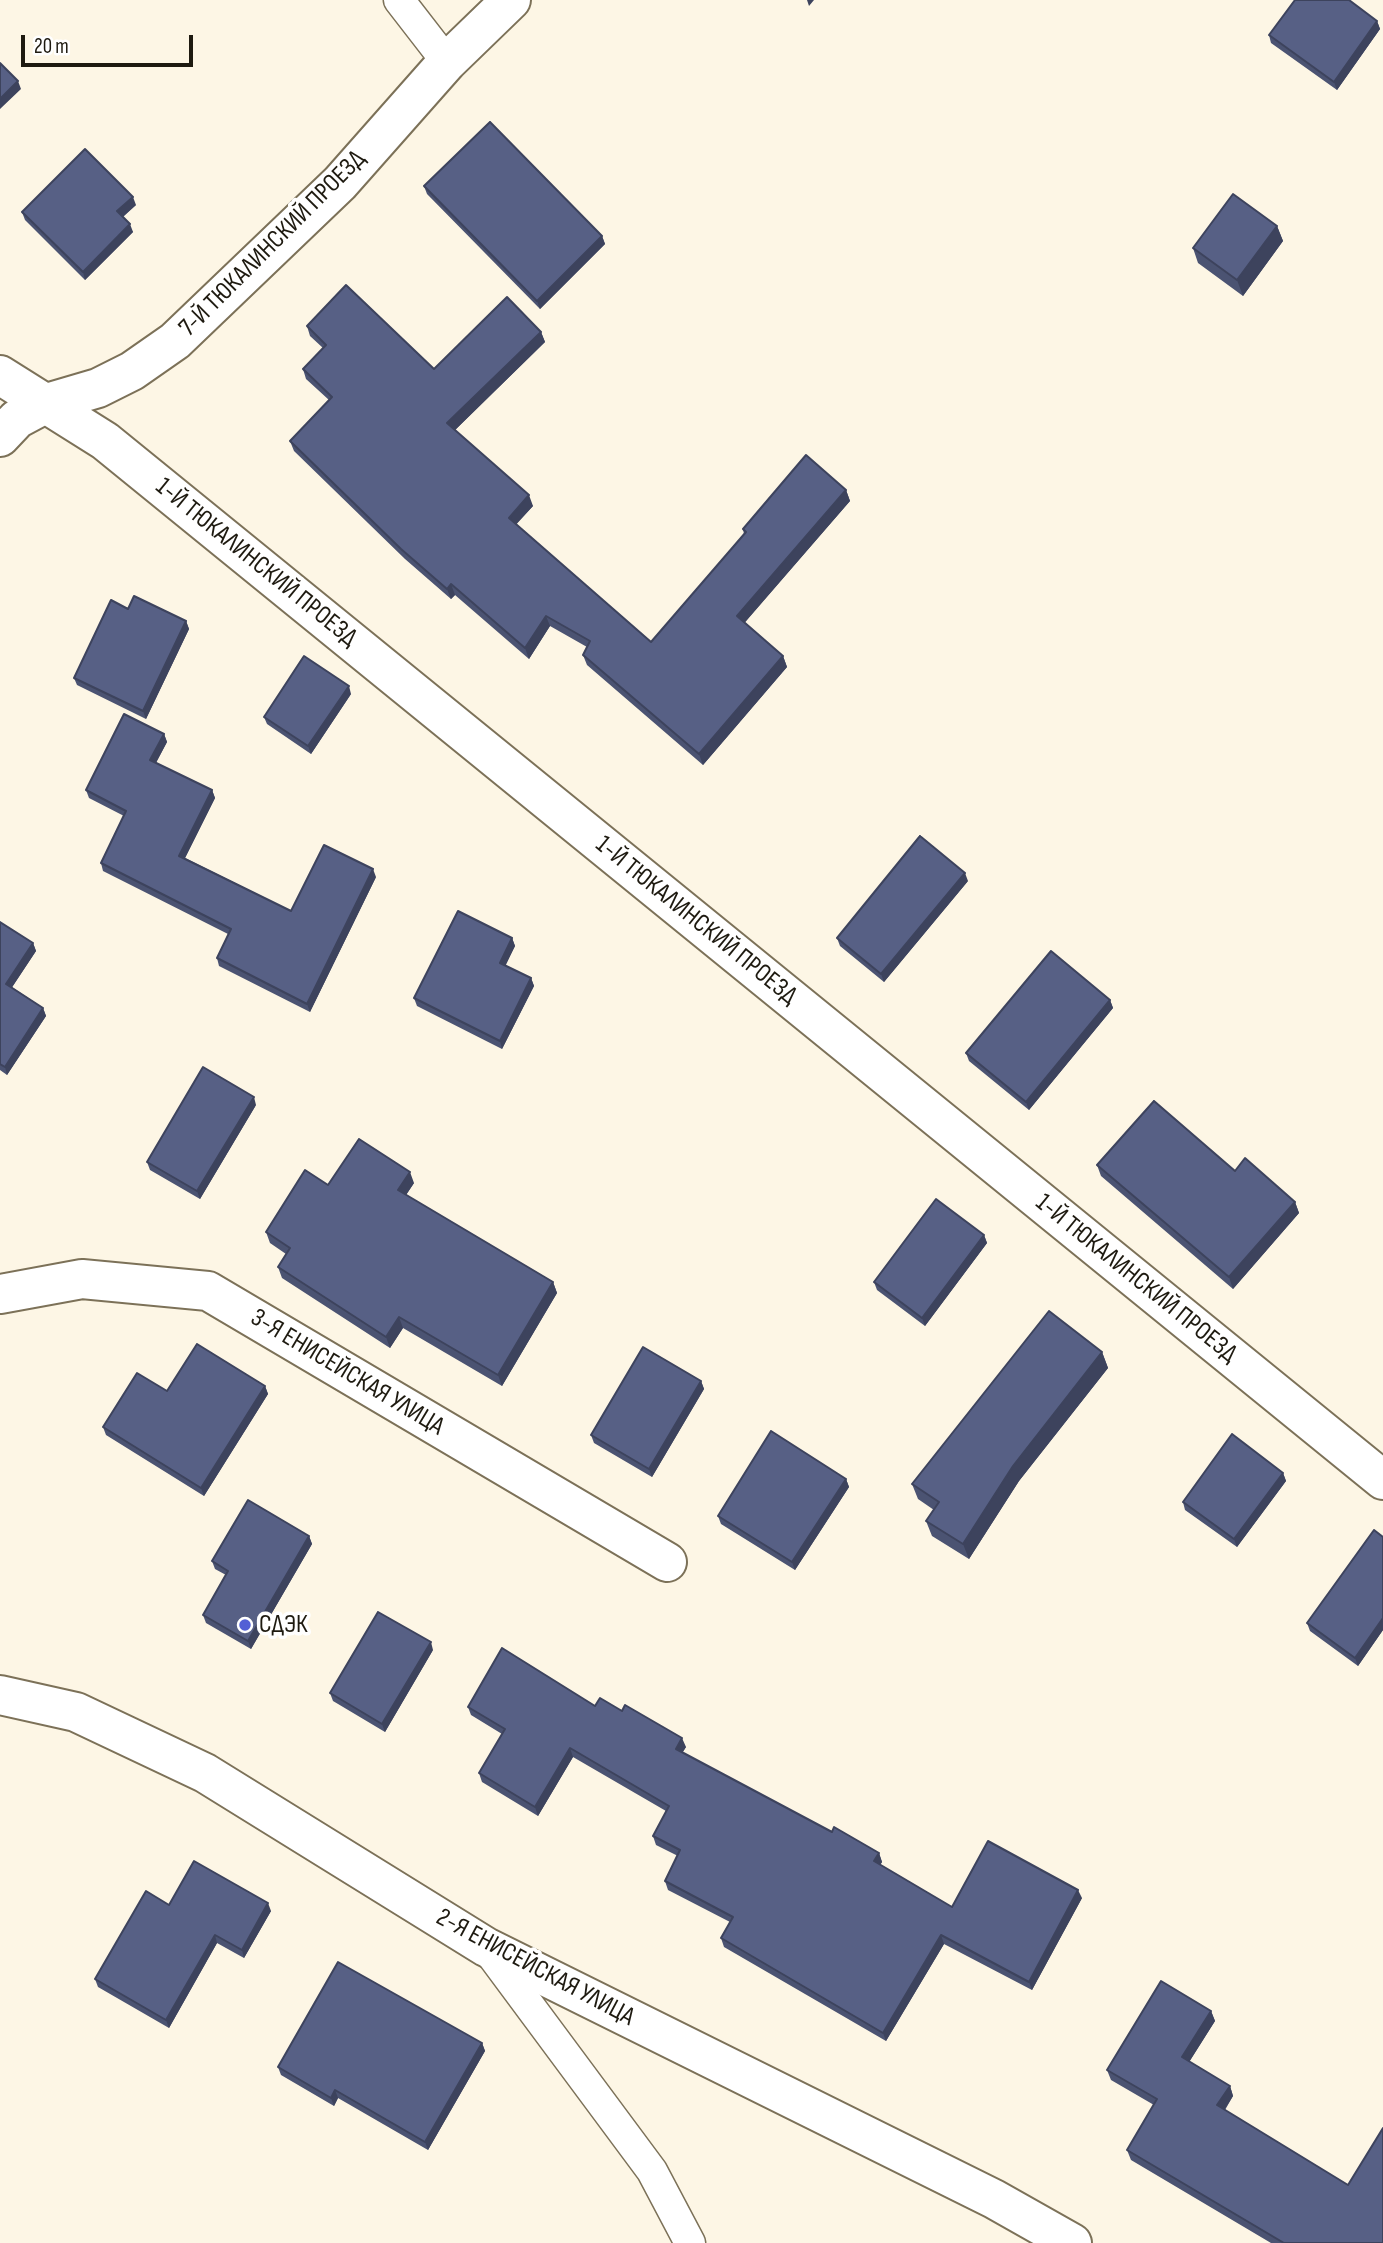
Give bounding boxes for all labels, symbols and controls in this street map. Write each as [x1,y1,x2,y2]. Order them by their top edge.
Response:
scale bar [24,21,196,65]
text: 20 m [34,34,69,59]
street label: 7-Й ТЮКАЛИНСКИЙ ПРОЕЗД [173,144,373,344]
street label: 1-Й ТЮКАЛИНСКИЙ ПРОЕЗД [149,472,363,654]
street label: 1-Й ТЮКАЛИНСКИЙ ПРОЕЗД [589,830,803,1012]
street label: 1-Й ТЮКАЛИНСКИЙ ПРОЕЗД [1029,1188,1243,1370]
street label: 3-Я ЕНИСЕЙСКАЯ УЛИЦА [244,1303,450,1443]
place label: СДЭК [259,1609,308,1641]
marker: СДЭК [237,1617,253,1633]
street label: 2-Я ЕНИСЕЙСКАЯ УЛИЦА [430,1903,640,2033]

